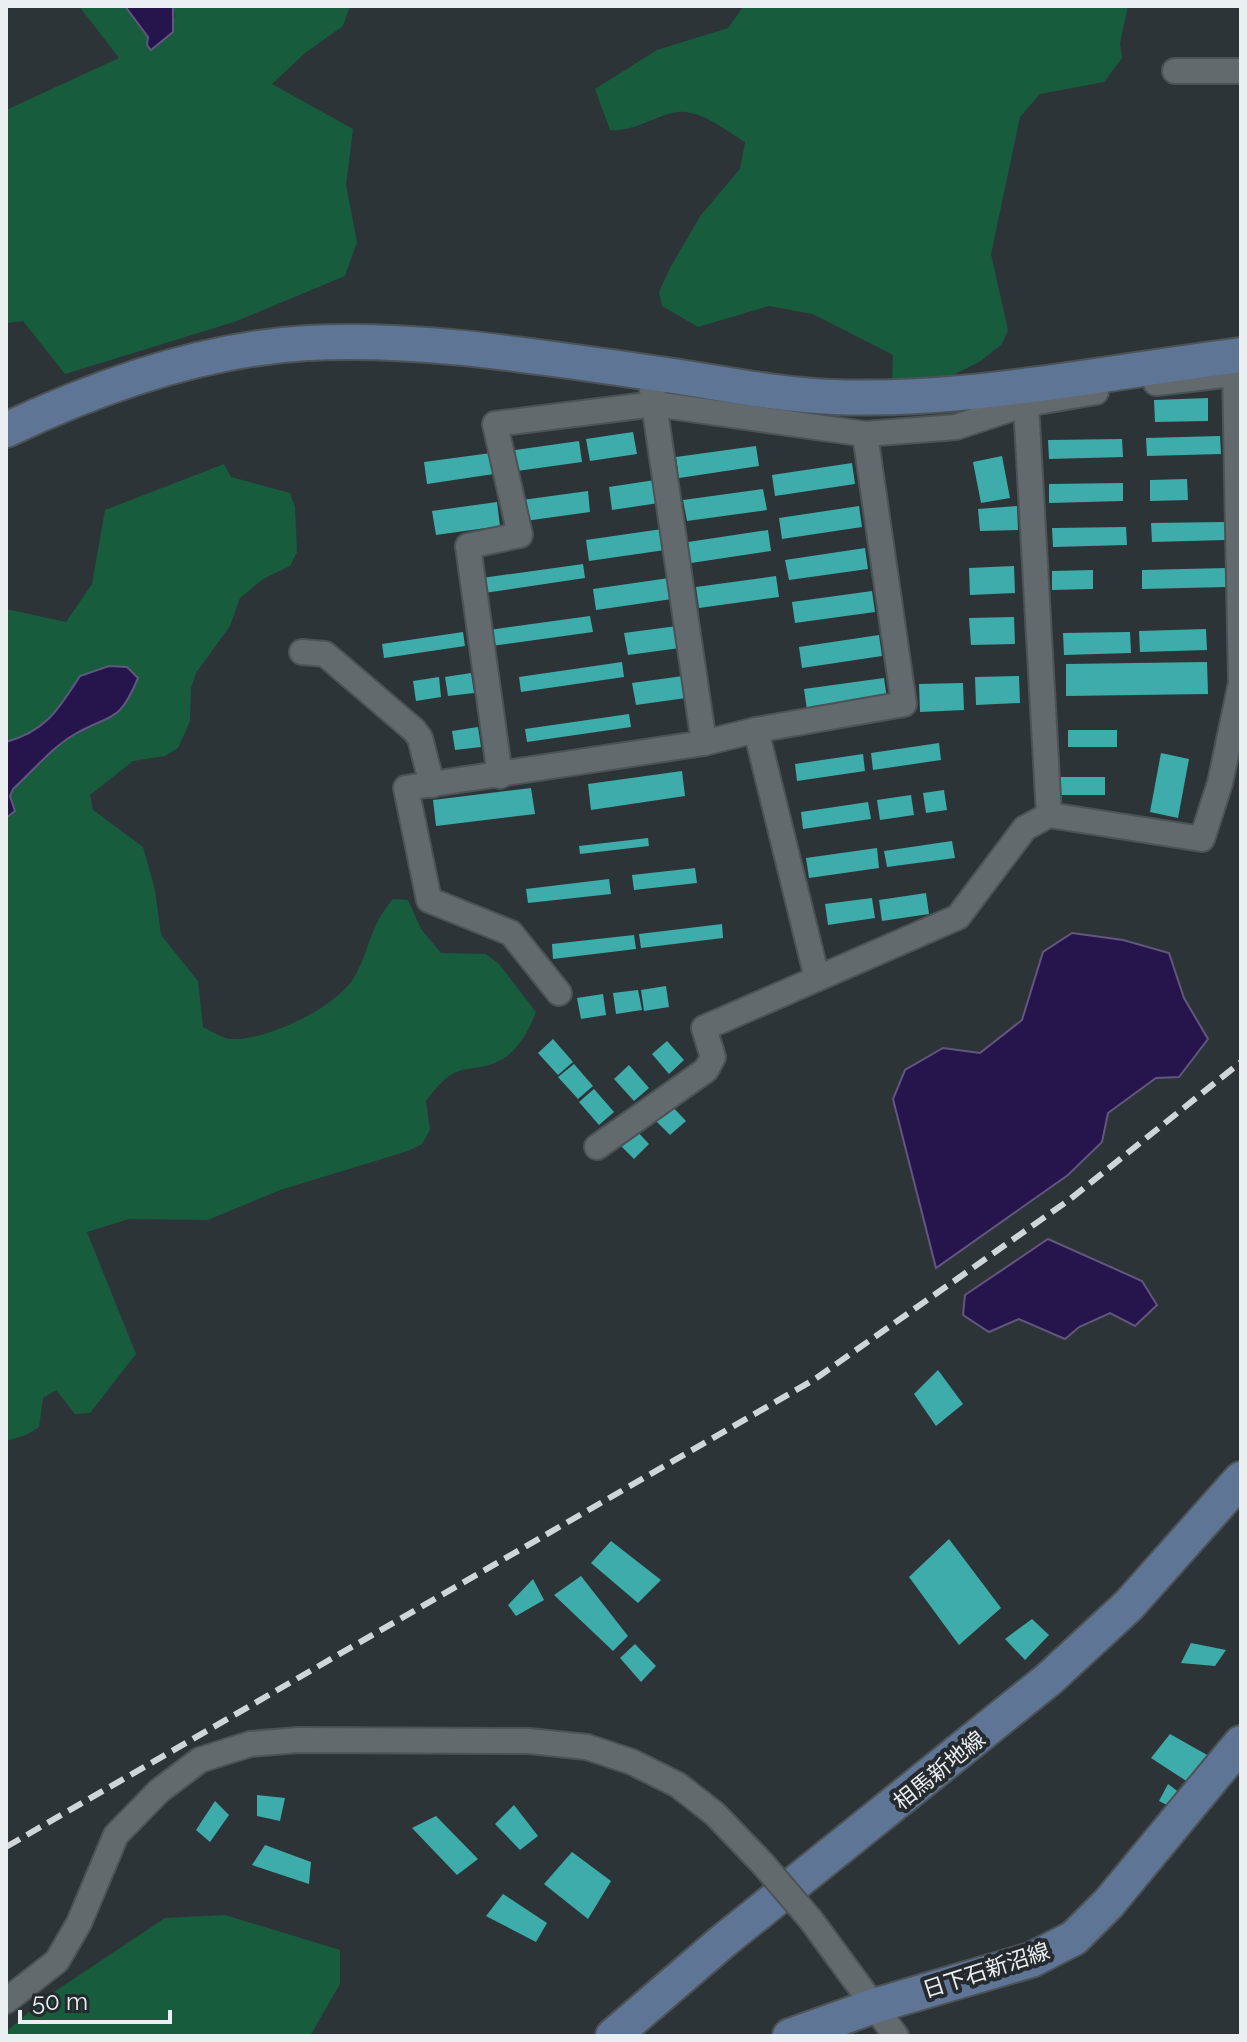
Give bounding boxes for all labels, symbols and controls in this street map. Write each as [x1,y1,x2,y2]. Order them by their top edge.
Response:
street label: 相馬新地線 [888,1725,990,1815]
street label: 日下石新沼線 [919,1937,1053,2003]
scale bar [20,1974,170,2024]
text: 50 m [32,1987,88,2016]

